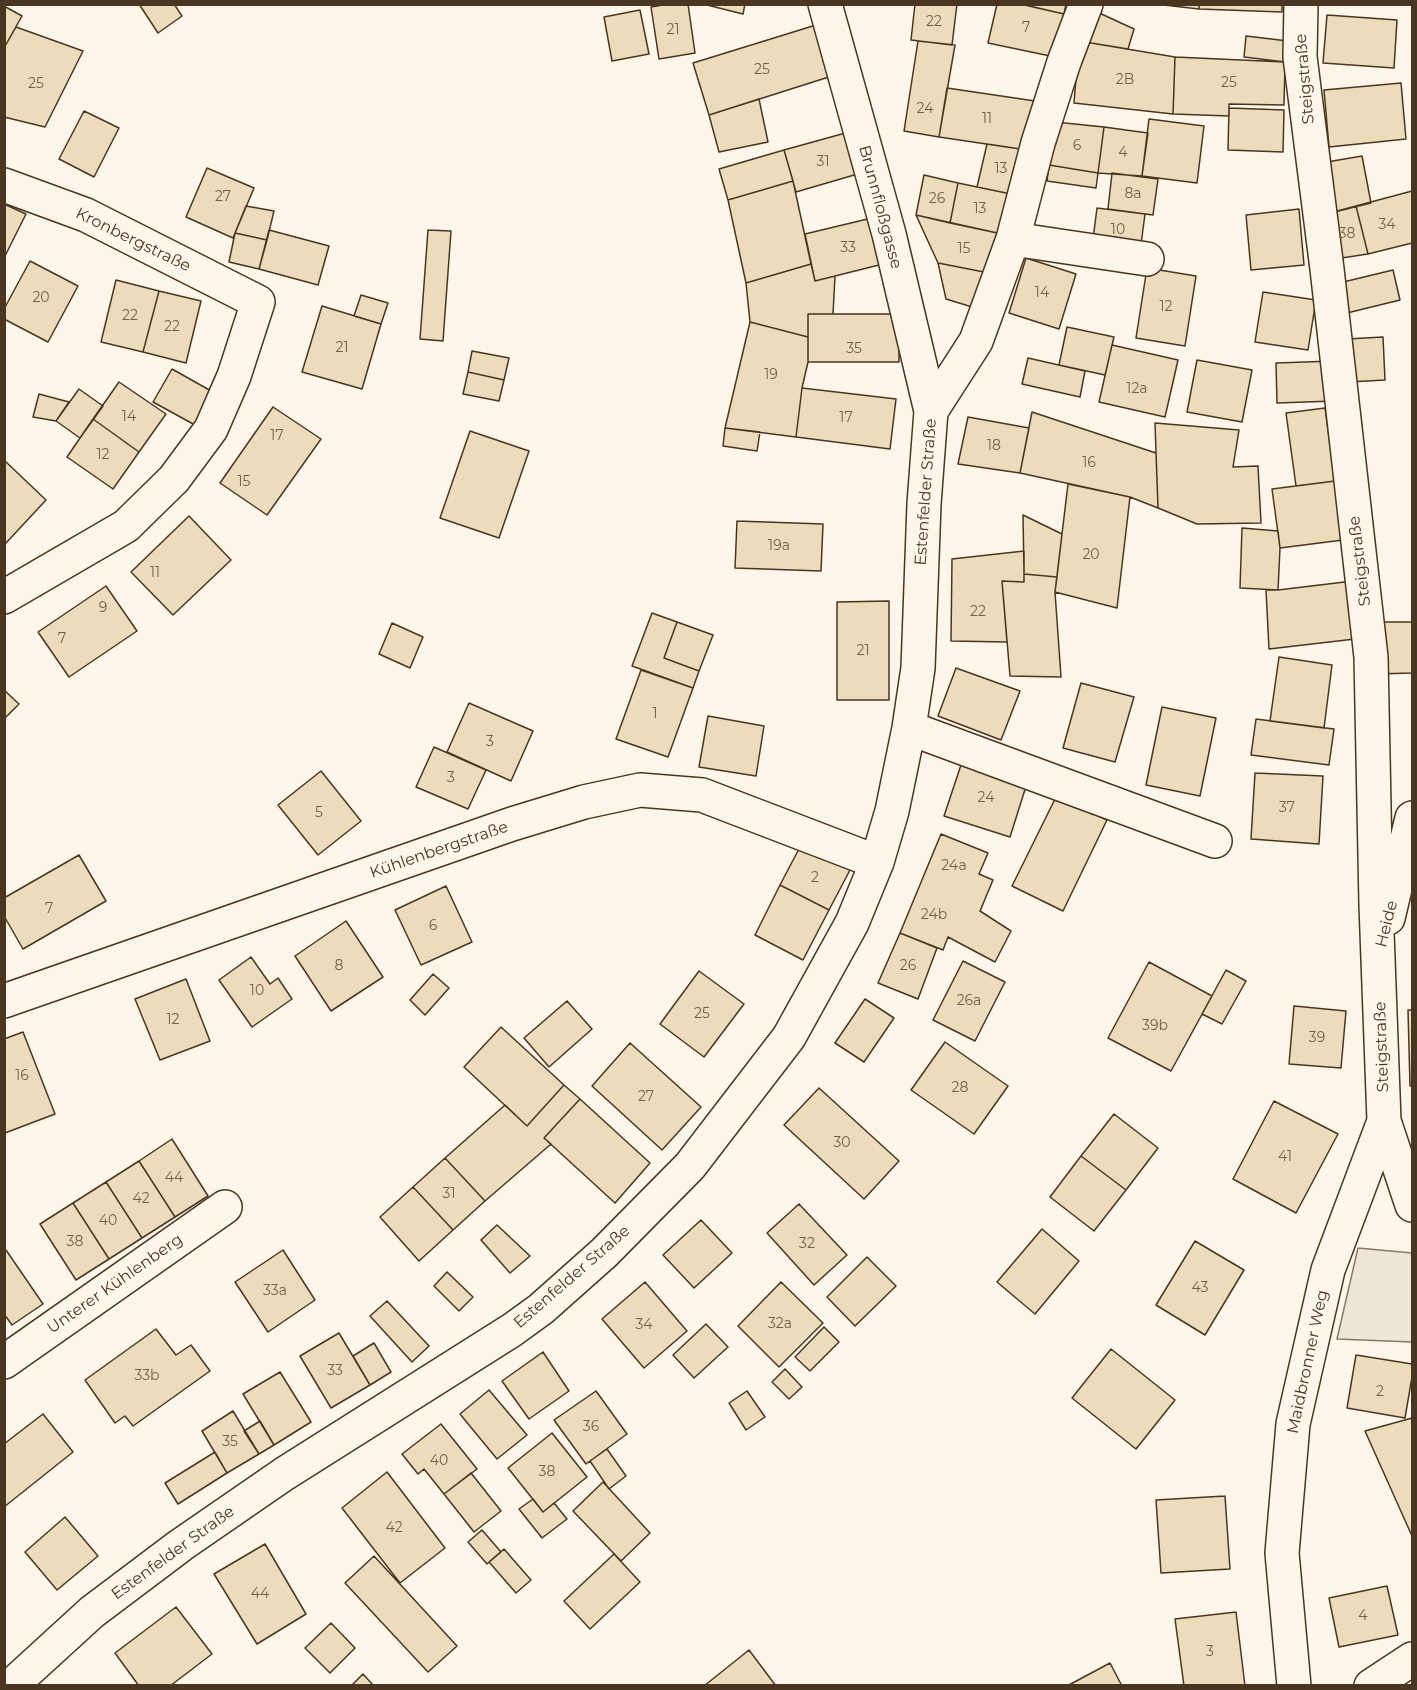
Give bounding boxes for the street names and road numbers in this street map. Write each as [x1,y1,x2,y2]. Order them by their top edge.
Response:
street label: Steigstraße [1291,33,1319,125]
street label: Brunnfloßgasse [854,143,906,271]
street label: Kronbergstraße [72,204,194,276]
street label: Estenfelder Straße [911,418,941,566]
street label: Steigstraße [1345,515,1375,607]
street label: Kühlenbergstraße [367,817,511,883]
street label: Heide [1372,899,1402,949]
street label: Steigstraße [1371,1001,1393,1093]
street label: Estenfelder Straße [510,1221,634,1333]
street label: Unterer Kühlenberg [44,1230,186,1338]
street label: Maidbronner Weg [1283,1288,1333,1436]
street label: Estenfelder Straße [108,1502,238,1604]

